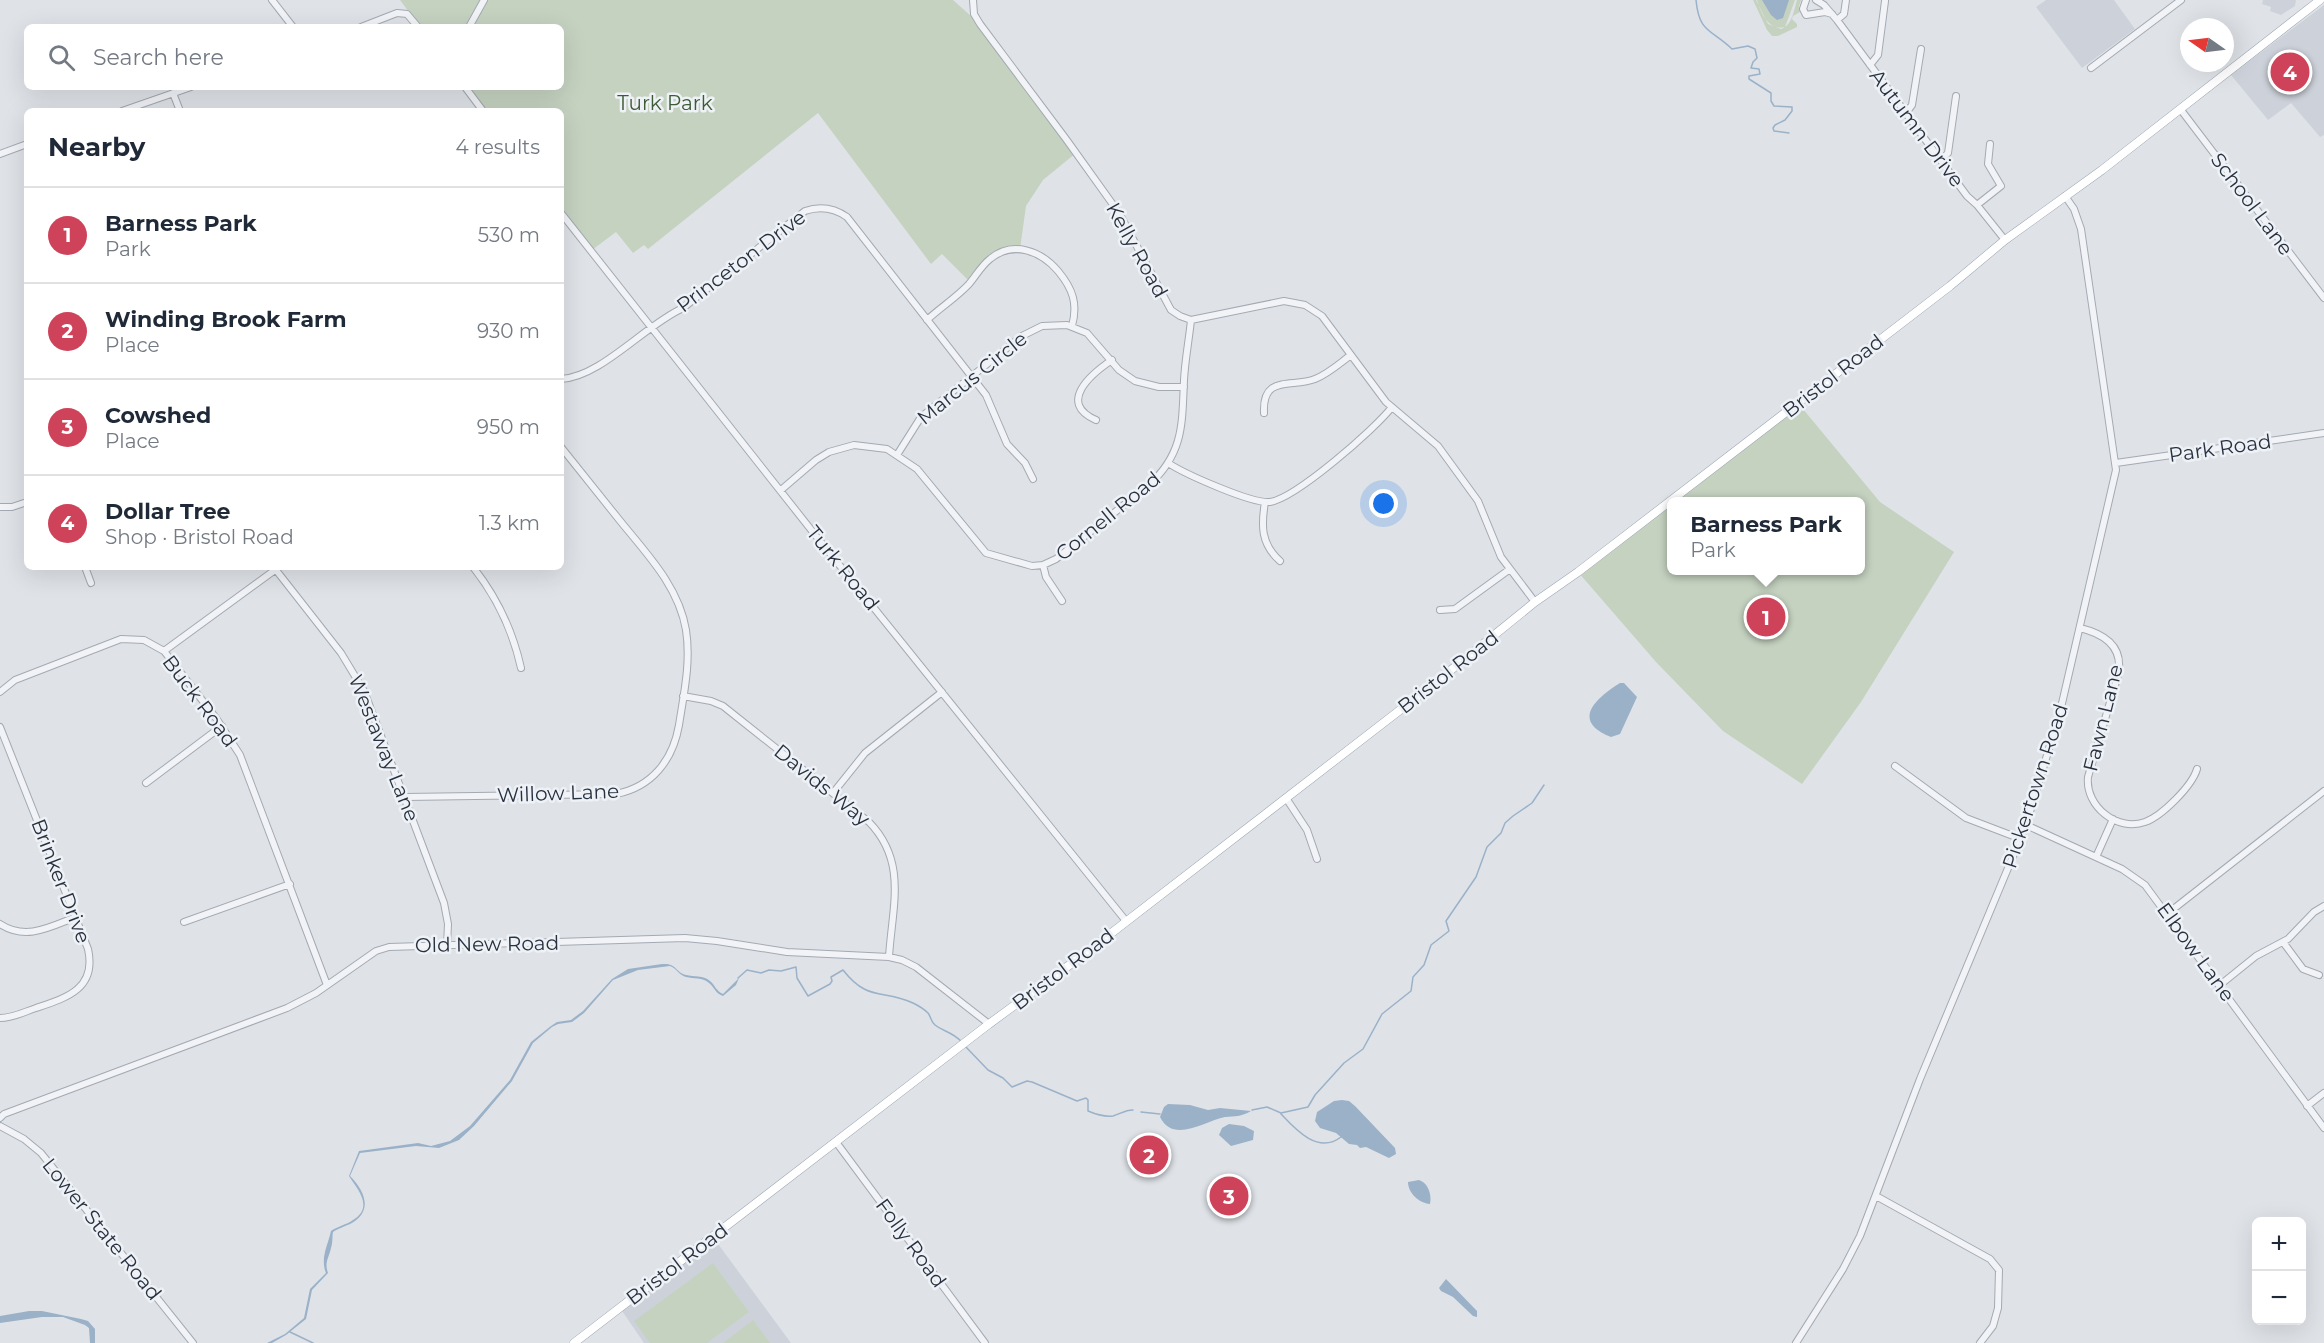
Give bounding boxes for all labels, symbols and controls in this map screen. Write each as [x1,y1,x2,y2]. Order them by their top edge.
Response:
north arrow [2180,18,2234,72]
search box [24,24,564,90]
icon: search [45,41,78,74]
text: Search here [93,44,224,71]
pin: 4 [2270,50,2310,94]
street label: Autumn Drive [1865,64,1969,192]
park label: Turk Park [617,91,713,115]
text: Nearby [48,131,145,163]
text: 4 results [455,135,540,159]
street label: School Lane [2206,148,2298,260]
street label: Kelly Road [1101,198,1173,302]
street label: Princeton Drive [672,205,810,317]
text: Barness Park [105,210,257,237]
text: 1 [64,223,71,247]
text: 530 m [478,223,540,247]
text: Park [105,237,151,261]
text: Winding Brook Farm [105,306,347,333]
text: 2 [62,319,73,343]
text: 930 m [477,319,540,343]
street label: Marcus Circle [912,326,1032,430]
street label: Bristol Road [1778,329,1888,423]
text: Place [105,333,160,357]
text: Cowshed [105,402,211,429]
text: 3 [62,415,73,439]
text: 950 m [477,415,540,439]
text: Place [105,429,160,453]
street label: Park Road [2167,429,2273,467]
street label: Cornell Road [1051,466,1165,566]
your location [1369,489,1398,518]
popup [1667,497,1865,575]
text: Dollar Tree [105,498,231,525]
text: 4 [61,511,74,535]
text: 1.3 km [479,511,540,535]
text: Barness Park [1690,511,1842,538]
street label: Turk Road [802,521,884,615]
text: Shop · Bristol Road [105,525,294,549]
text: Park [1690,538,1736,562]
pin: 1 [1746,594,1786,640]
street label: Bristol Road [1393,625,1503,719]
street label: Buck Road [158,650,242,752]
street label: Fawn Lane [2078,662,2128,774]
street label: Westaway Lane [344,671,424,825]
street label: Pickertown Road [1997,701,2073,871]
street label: Davids Way [769,739,875,831]
street label: Willow Lane [496,779,620,807]
street label: Brinker Drive [26,815,96,947]
street label: Elbow Lane [2152,898,2240,1006]
street label: Bristol Road [1007,923,1119,1015]
street label: Old New Road [415,931,559,957]
pin: 2 [1130,1132,1168,1178]
street label: Lower State Road [37,1153,167,1305]
pin: 3 [1210,1174,1248,1218]
street label: Folly Road [871,1194,951,1292]
map controls [2252,1217,2306,1325]
button: + [2252,1217,2306,1271]
street label: Bristol Road [621,1218,733,1310]
button: − [2252,1271,2306,1325]

